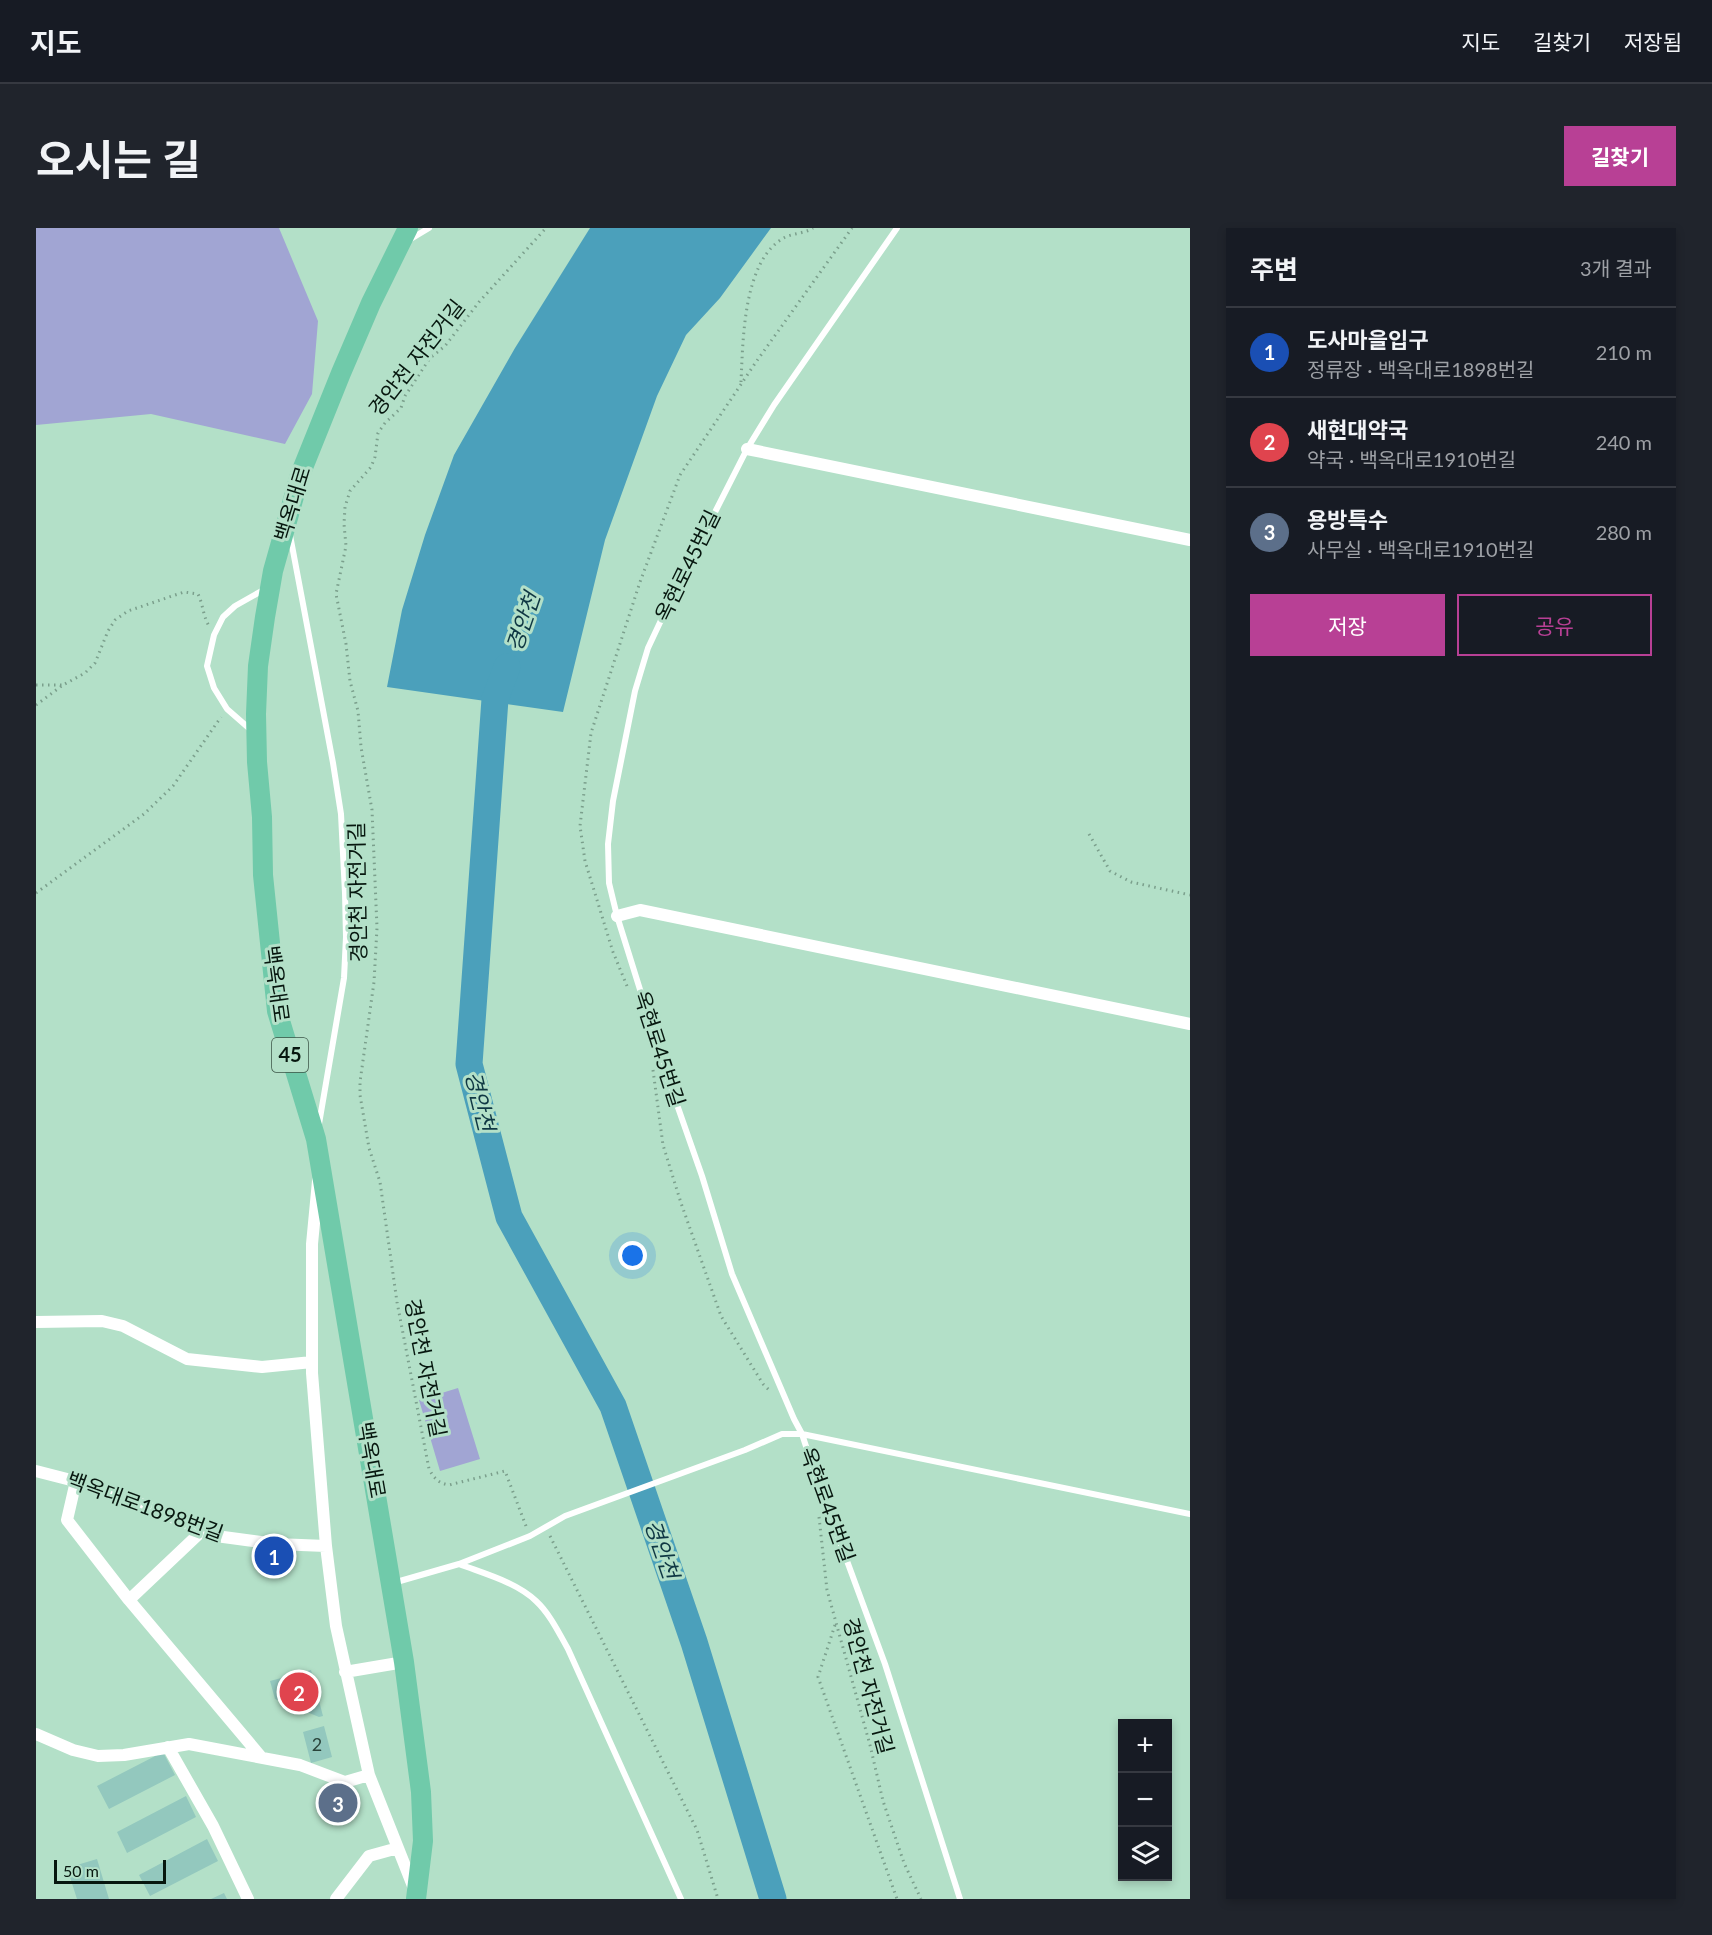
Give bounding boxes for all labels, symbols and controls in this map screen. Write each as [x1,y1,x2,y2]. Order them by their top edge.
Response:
text: 지도 [30,25,82,59]
text: 지도 [1461,29,1500,54]
text: 길찾기 [1533,29,1591,54]
text: 저장됨 [1624,29,1682,54]
button: 길찾기 [1564,126,1676,186]
text: 오시는 길 [36,134,201,184]
text: 주변 [1250,253,1298,285]
text: 3개 결과 [1580,256,1652,280]
street label: 경안천 자전거길 [363,294,469,420]
text: 도사마을입구 [1307,326,1428,353]
text: 1 [1264,340,1275,364]
text: 210 m [1596,340,1652,364]
text: 정류장 · 백옥대로1898번길 [1307,357,1534,381]
text: 새현대약국 [1307,416,1408,443]
text: 2 [1264,430,1275,454]
text: 240 m [1596,430,1652,454]
text: 약국 · 백옥대로1910번길 [1307,447,1516,471]
street label: 백옥대로 [268,463,315,544]
street label: 옥현로45번길 [649,505,724,625]
text: 용방특수 [1307,506,1388,533]
text: 3 [1264,520,1275,544]
text: 280 m [1596,520,1652,544]
text: 사무실 · 백옥대로1910번길 [1307,537,1534,561]
water label: 경안천 [500,586,546,655]
button: 저장 [1250,594,1445,656]
button: 공유 [1457,594,1652,656]
street label: 경안천 자전거길 [343,822,370,963]
street label: 백옥대로 [260,944,295,1024]
street label: 옥현로45번길 [630,987,691,1110]
road number: 45 [272,1038,308,1072]
water label: 경안천 [460,1068,502,1136]
your location [618,1241,647,1270]
street label: 경안천 자전거길 [401,1296,452,1439]
street label: 백옥대로 [353,1420,391,1500]
street label: 옥현로45번길 [796,1443,861,1566]
street label: 백옥대로1898번길 [64,1466,227,1545]
water label: 경안천 [640,1516,686,1585]
pin: 1 [254,1534,294,1578]
street label: 경안천 자전거길 [839,1614,900,1757]
pin: 2 [280,1670,318,1714]
map controls [1118,1719,1172,1881]
button: + [1118,1719,1172,1773]
house number: 2 [312,1733,322,1755]
button: − [1118,1773,1172,1827]
pin: 3 [318,1780,358,1826]
button: layers [1118,1827,1172,1881]
scale bar [54,1857,166,1884]
text: 50 m [63,1861,99,1880]

